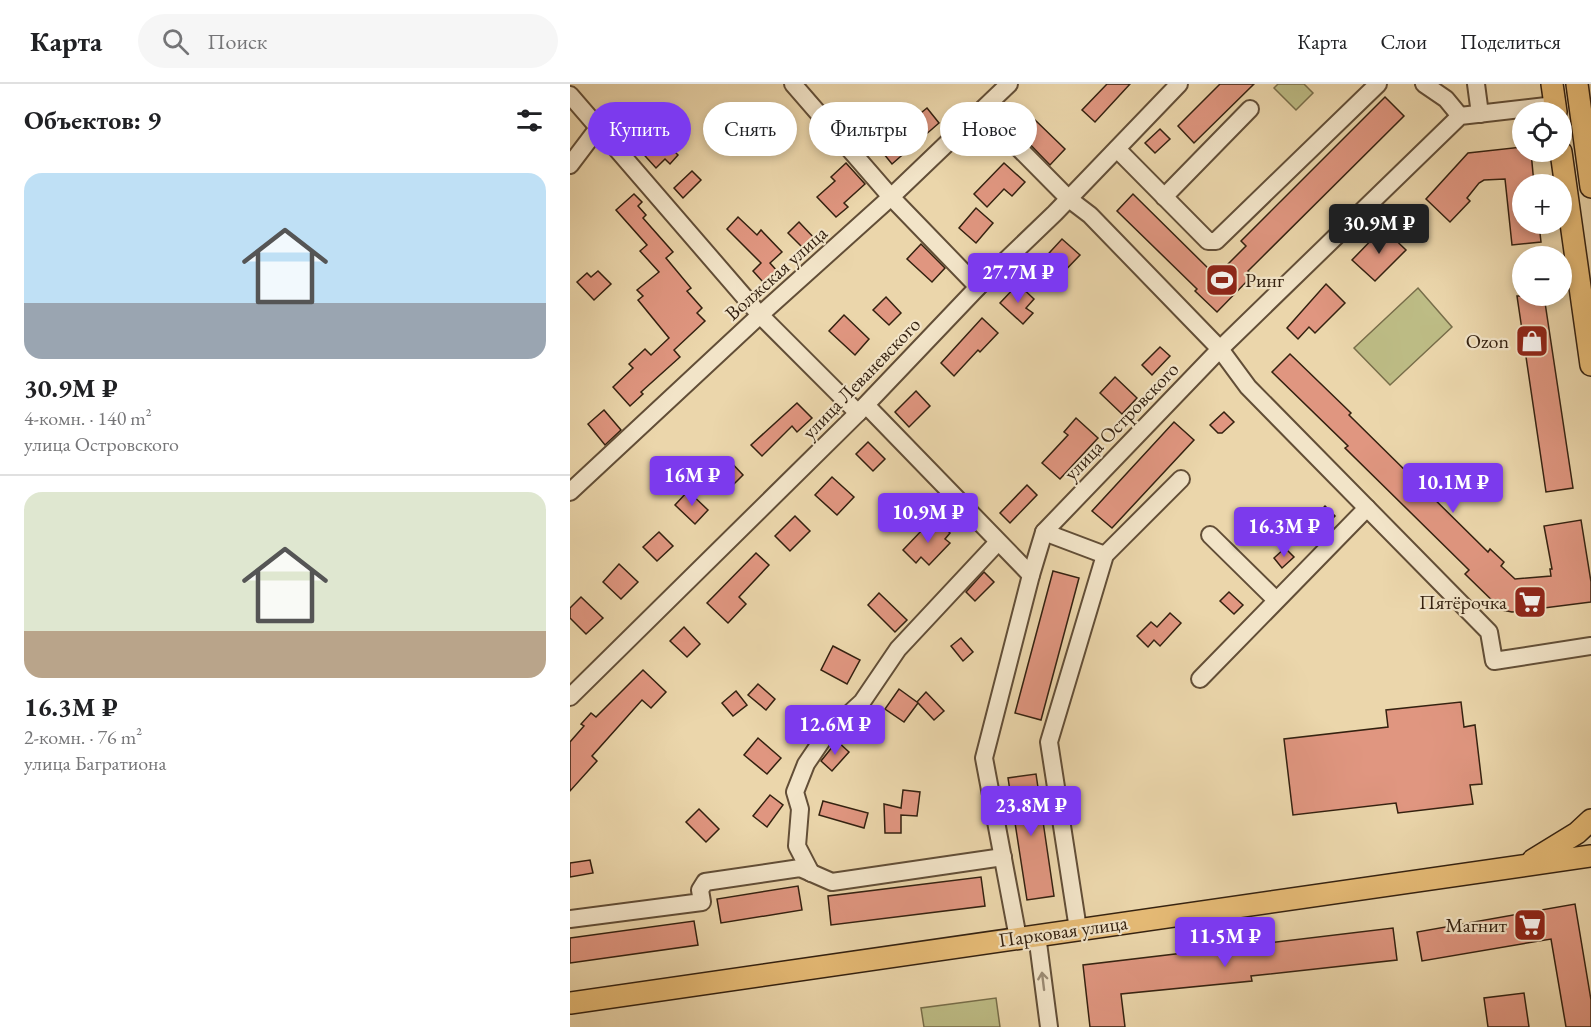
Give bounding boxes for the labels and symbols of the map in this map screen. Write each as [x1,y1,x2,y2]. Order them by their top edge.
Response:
pin: 30.9M ₽ [1324,204,1434,255]
street label: Волжская улица [719,220,833,326]
pin: 27.7M ₽ [963,253,1073,304]
sports icon: Ринг [1204,262,1240,298]
place label: Ринг [1245,267,1284,293]
street label: улица Леваневского [796,311,926,444]
shop icon: Ozon [1514,323,1550,359]
place label: Ozon [1466,328,1509,354]
street label: улица Островского [1058,356,1184,486]
pin: 16M ₽ [650,456,734,507]
pin: 10.1M ₽ [1398,463,1508,514]
pin: 10.9M ₽ [873,493,983,544]
pin: 16.3M ₽ [1229,507,1339,558]
supermarket icon: Пятёрочка [1512,584,1548,620]
place label: Пятёрочка [1419,589,1507,615]
pin: 12.6M ₽ [780,705,890,756]
pin: 23.8M ₽ [976,786,1086,837]
supermarket icon: Магнит [1512,907,1548,943]
street label: Парковая улица [997,909,1129,953]
place label: Магнит [1445,912,1507,938]
pin: 11.5M ₽ [1170,917,1280,968]
one-way arrow [1037,972,1048,991]

